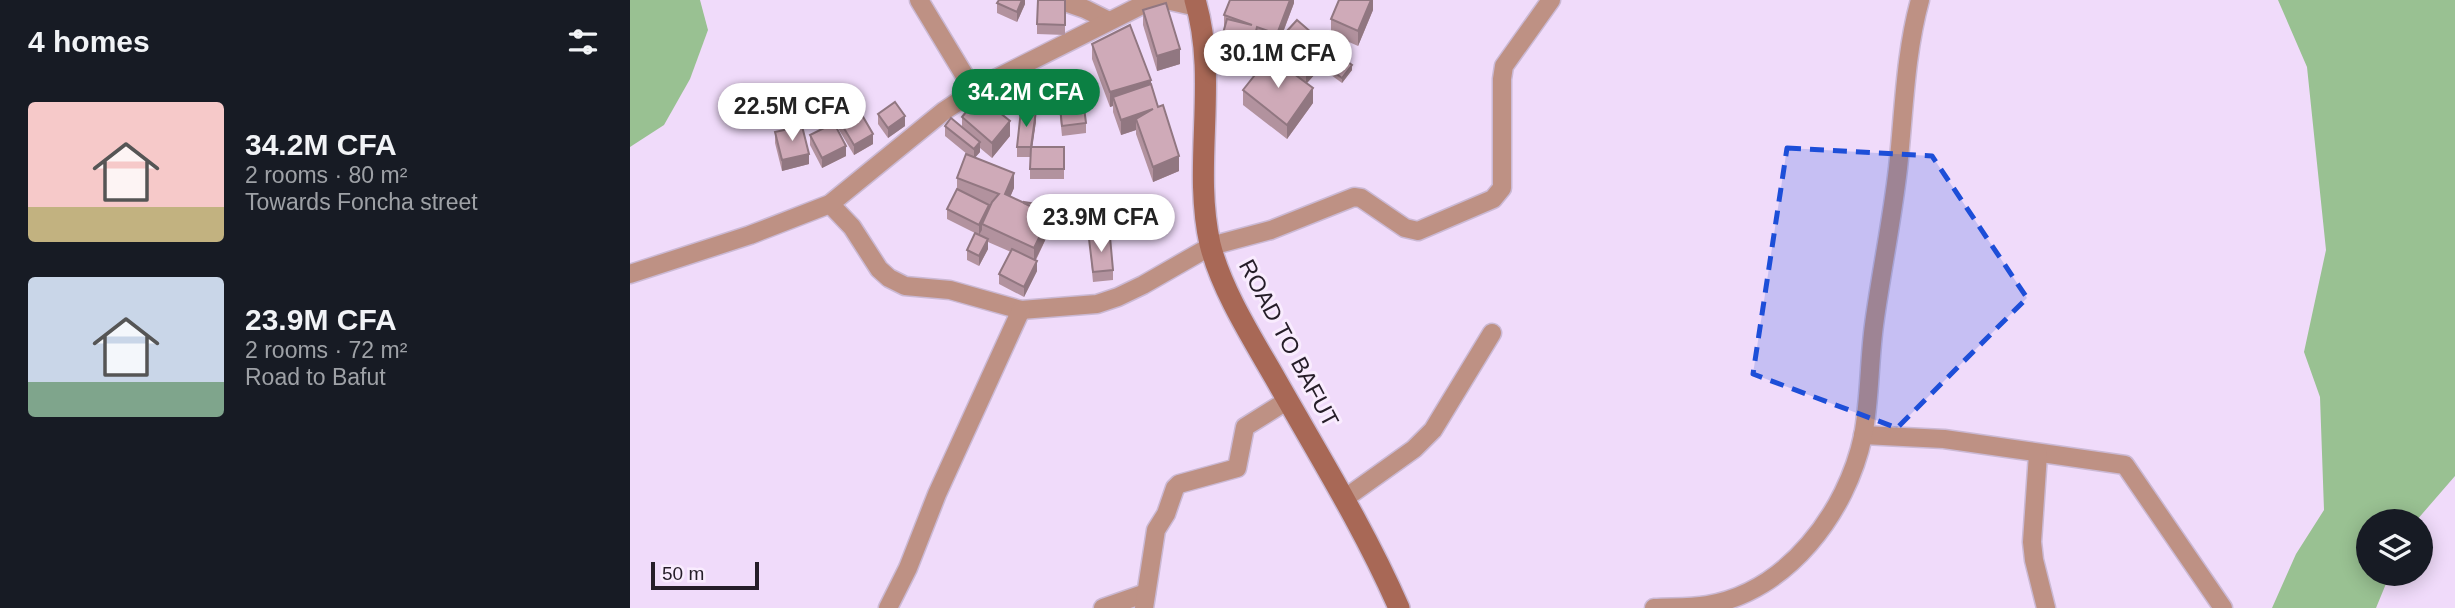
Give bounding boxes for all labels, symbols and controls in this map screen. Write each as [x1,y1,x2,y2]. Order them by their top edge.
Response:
icon: filters [564,23,602,61]
text: 4 homes [28,25,150,58]
pin: 30.1M CFA [1198,31,1358,90]
text: 30.1M CFA [1220,40,1336,66]
pin: 34.2M CFA [946,69,1106,129]
text: 34.2M CFA [968,79,1084,105]
pin: 22.5M CFA [712,83,872,143]
text: 22.5M CFA [734,93,850,119]
text: 34.2M CFA [245,128,397,161]
icon: home [84,130,168,214]
text: 2 rooms · 80 m² [245,162,407,188]
text: Towards Foncha street [245,189,478,215]
pin: 23.9M CFA [1021,194,1181,254]
text: 23.9M CFA [1043,204,1159,230]
street label: ROAD TO BAFUT [1234,255,1344,431]
text: 23.9M CFA [245,303,397,336]
icon: home [84,305,168,389]
text: 2 rooms · 72 m² [245,337,407,363]
text: Road to Bafut [245,364,386,390]
map controls [2356,509,2433,586]
button: layers [2356,509,2433,586]
scale bar [651,559,760,591]
text: 50 m [662,563,704,584]

